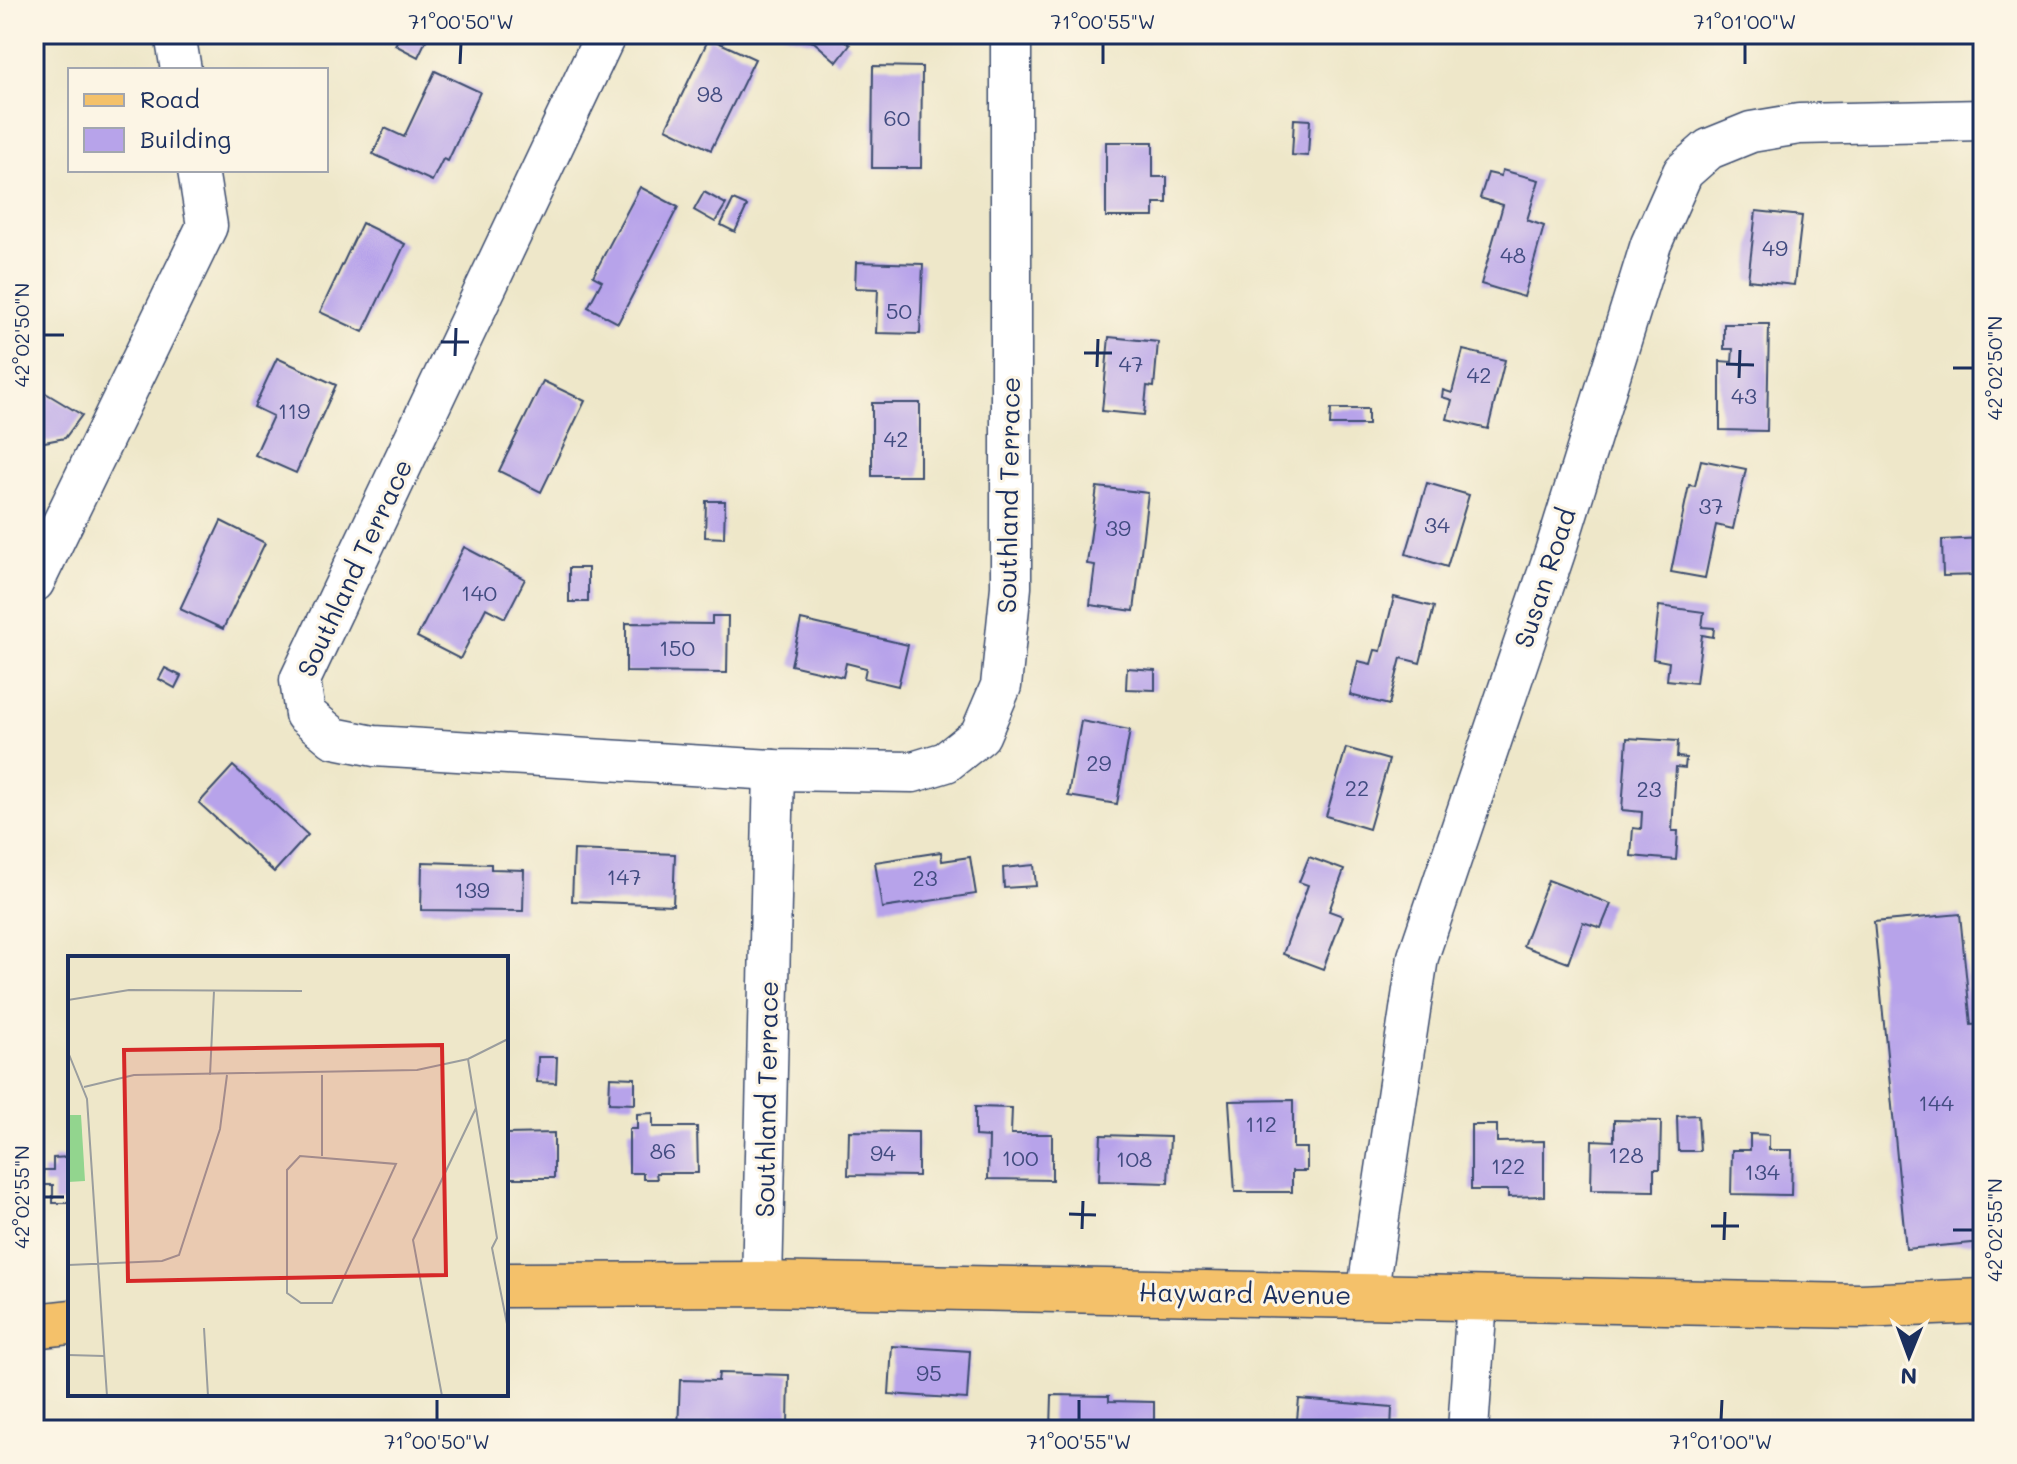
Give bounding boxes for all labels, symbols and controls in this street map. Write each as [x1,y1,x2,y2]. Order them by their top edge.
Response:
text: 71°00'50"W [408,8,514,34]
text: 71°00'55"W [1051,8,1155,34]
text: 71°01'00"W [1694,8,1796,34]
legend [68,68,328,172]
house number: 98 [697,79,723,108]
text: Road [140,83,200,114]
house number: 60 [884,103,910,132]
text: Building [140,123,231,154]
house number: 49 [1762,233,1788,262]
house number: 48 [1500,240,1526,269]
text: 42°02'50"N [8,283,34,387]
house number: 50 [886,296,912,325]
text: 42°02'50"N [1981,316,2007,420]
house number: 47 [1118,349,1144,378]
house number: 42 [1466,360,1492,389]
street label: Southland Terrace [989,376,1027,614]
house number: 43 [1731,381,1757,410]
house number: 119 [278,396,310,425]
house number: 42 [883,424,909,453]
street label: Southland Terrace [289,453,419,682]
house number: 37 [1698,491,1724,520]
street label: Susan Road [1505,503,1583,652]
house number: 34 [1424,510,1450,539]
house number: 39 [1105,513,1131,542]
house number: 140 [461,578,497,607]
house number: 150 [659,633,695,662]
house number: 29 [1086,748,1112,777]
house number: 22 [1345,773,1369,802]
house number: 23 [1636,774,1662,803]
house number: 147 [607,862,641,891]
house number: 23 [912,863,938,892]
house number: 139 [454,875,490,904]
inset map [68,956,508,1396]
street label: Southland Terrace [747,980,785,1218]
house number: 144 [1918,1088,1954,1117]
house number: 112 [1245,1109,1277,1138]
house number: 86 [650,1136,676,1165]
house number: 94 [870,1138,896,1167]
house number: 128 [1608,1140,1644,1169]
house number: 100 [1002,1143,1038,1172]
house number: 108 [1116,1144,1152,1173]
text: 42°02'55"N [8,1145,34,1249]
house number: 122 [1491,1151,1525,1180]
house number: 134 [1744,1157,1780,1186]
text: 42°02'55"N [1981,1178,2007,1282]
street label: Hayward Avenue [1138,1274,1352,1312]
north arrow [1869,1316,1949,1396]
house number: 95 [916,1358,942,1387]
text: N [1900,1362,1917,1391]
text: 71°00'50"W [384,1428,490,1454]
text: 71°00'55"W [1027,1428,1131,1454]
text: 71°01'00"W [1670,1428,1772,1454]

